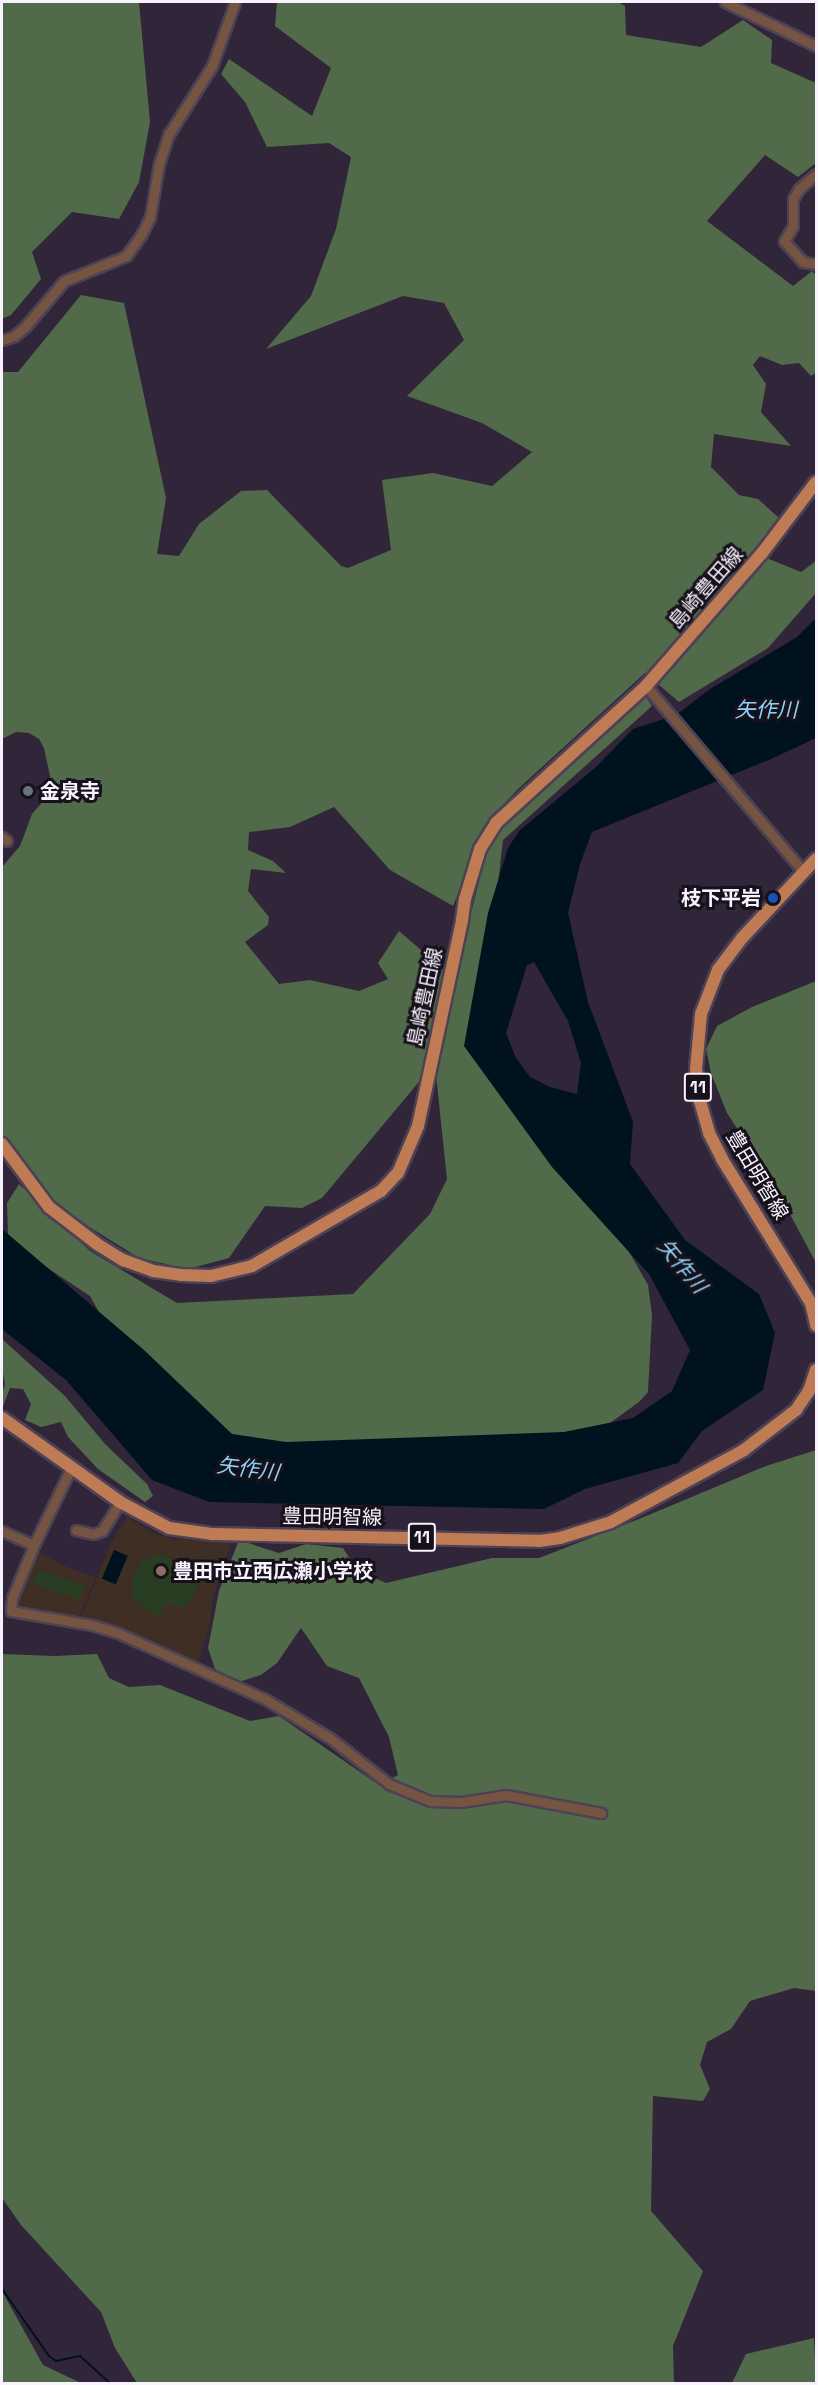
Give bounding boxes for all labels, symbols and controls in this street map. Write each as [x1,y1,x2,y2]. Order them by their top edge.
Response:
street label: 島崎豊田線 [664,542,748,634]
water label: 矢作川 [735,697,797,723]
place label: 金泉寺 [40,779,100,803]
marker: 金泉寺 [21,784,35,798]
place label: 枝下平岩 [681,886,761,910]
marker: 枝下平岩 [766,891,780,905]
street label: 島崎豊田線 [403,946,447,1048]
road number: 11 [683,1072,713,1102]
street label: 豊田明智線 [721,1126,793,1224]
water label: 矢作川 [652,1234,712,1298]
water label: 矢作川 [215,1453,281,1485]
street label: 豊田明智線 [282,1504,382,1530]
road number: 11 [407,1522,437,1552]
place label: 豊田市立西広瀬小学校 [173,1559,373,1583]
marker: 豊田市立西広瀬小学校 [154,1564,168,1578]

